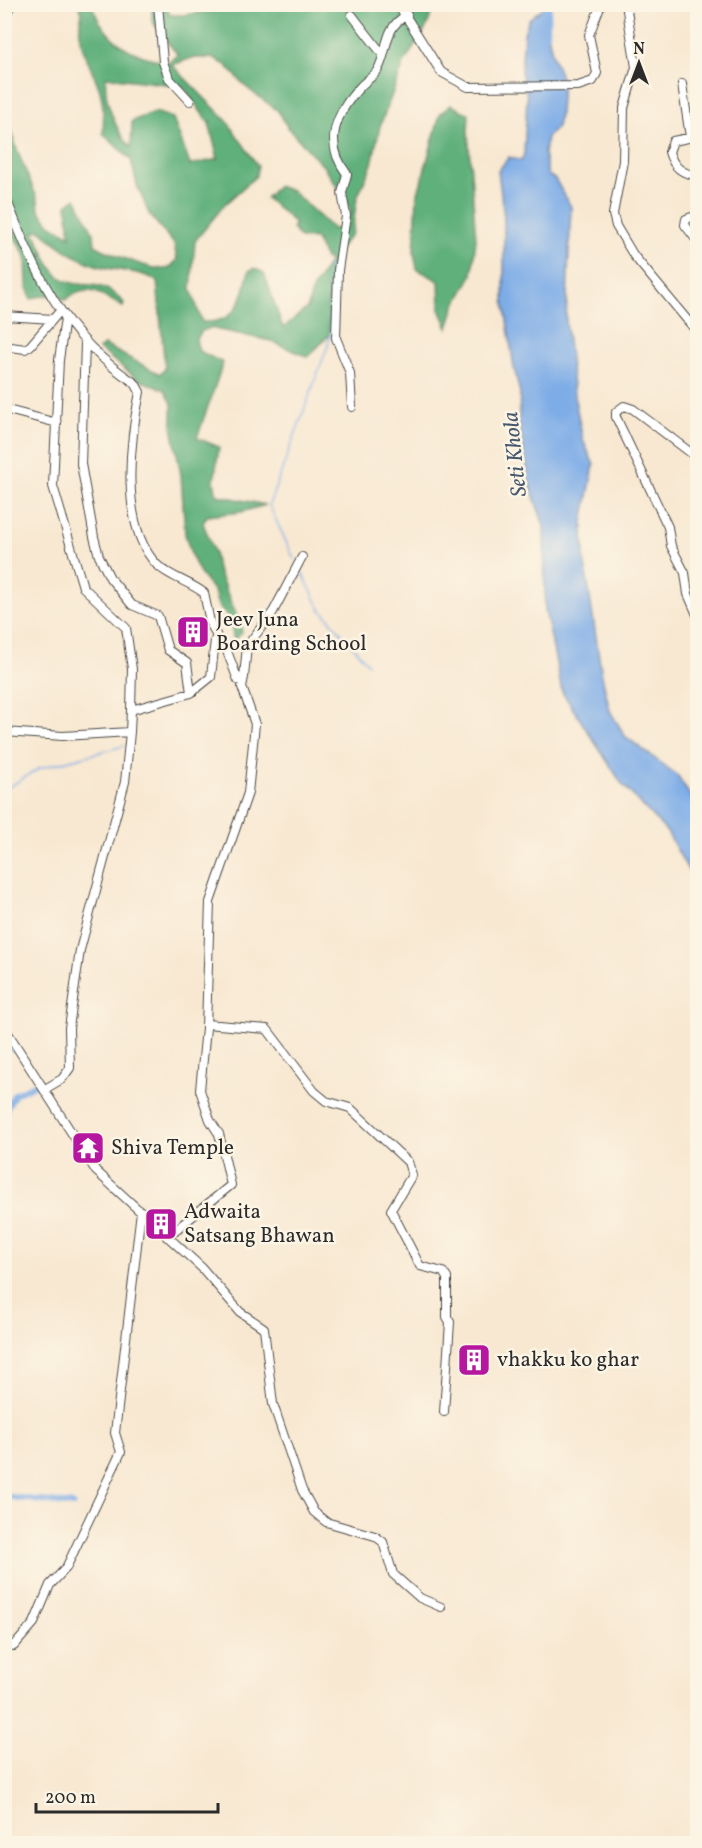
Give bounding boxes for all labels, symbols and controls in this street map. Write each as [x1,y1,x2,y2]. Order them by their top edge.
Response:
north arrow [609,33,669,93]
text: N [633,39,645,61]
water label: Seti Khola [496,410,536,498]
place label: Jeev Juna Boarding School [216,606,367,659]
building icon: Jeev Juna Boarding School [175,614,211,650]
temple icon: Shiva Temple [70,1130,106,1166]
place label: Shiva Temple [111,1134,234,1163]
place label: Adwaita Satsang Bhawan [184,1198,335,1251]
building icon: Adwaita Satsang Bhawan [143,1206,179,1242]
building icon: vhakku ko ghar [456,1342,492,1378]
place label: vhakku ko ghar [497,1346,639,1375]
scale bar [36,1776,218,1814]
text: 200 m [45,1786,96,1811]

